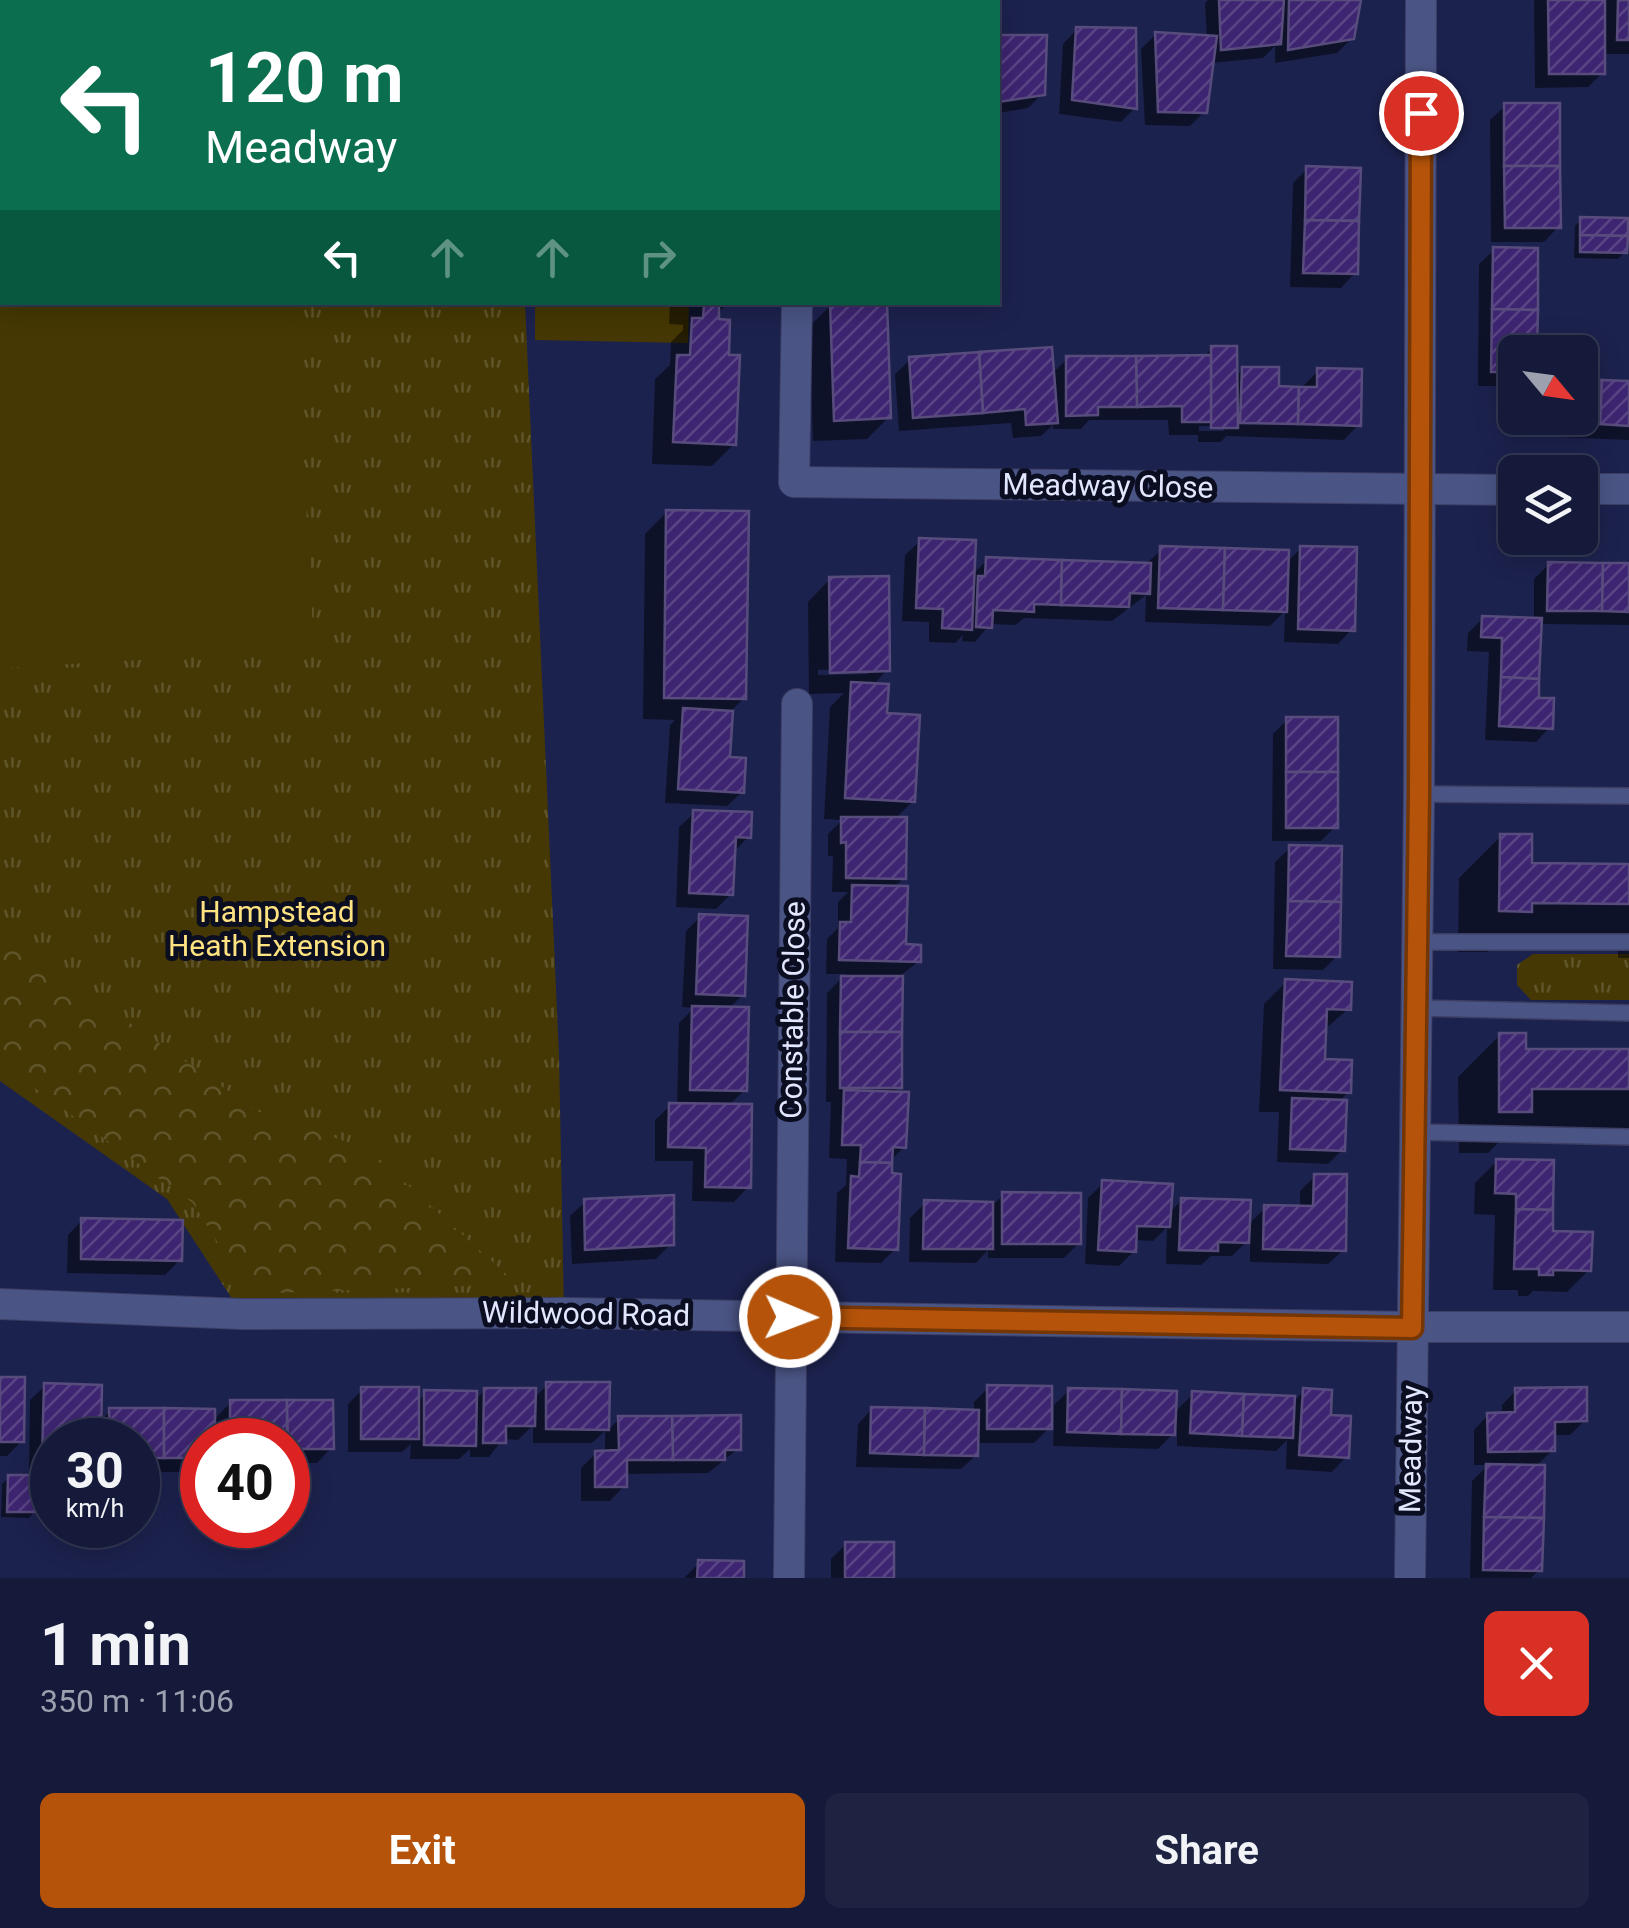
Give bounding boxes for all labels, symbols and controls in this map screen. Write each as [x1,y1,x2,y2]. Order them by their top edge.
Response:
text: 120 m [205,37,404,119]
icon: left [40,40,170,170]
pin [1379,71,1464,156]
icon: arrive [1394,86,1449,141]
text: Meadway [205,121,397,174]
icon: left [315,230,370,285]
icon: ahead [420,230,475,285]
icon: ahead [525,230,580,285]
icon: right [630,230,685,285]
north arrow [1498,335,1598,435]
map controls [1498,335,1598,555]
button: layers [1498,455,1598,555]
street label: Meadway Close [1002,466,1214,505]
park label: Hampstead Heath Extension [168,894,386,963]
street label: Constable Close [773,901,812,1119]
position arrow [738,1265,842,1369]
street label: Wildwood Road [482,1294,690,1333]
street label: Meadway [1392,1385,1429,1513]
speed limit sign: 40 [180,1418,310,1548]
text: 30 [66,1442,124,1500]
text: km/h [66,1494,124,1523]
text: 1 min [40,1609,191,1680]
button: close [1484,1611,1589,1716]
text: 350 m · 11:06 [40,1682,234,1720]
button: Exit [40,1793,805,1908]
button: Share [825,1793,1589,1908]

